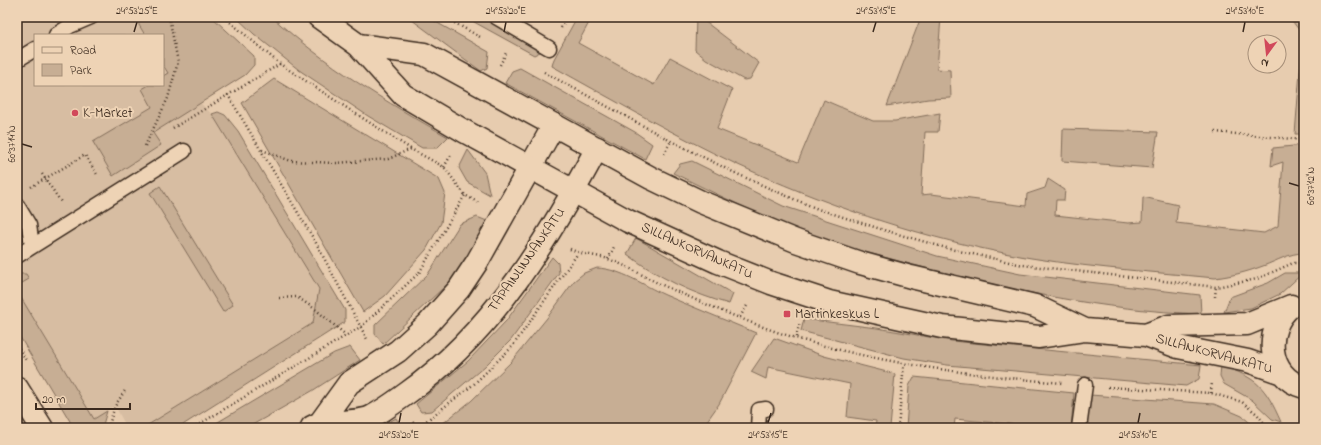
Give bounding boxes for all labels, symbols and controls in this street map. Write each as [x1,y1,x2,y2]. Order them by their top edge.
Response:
text: 24°53'25"E [116,4,158,19]
text: 24°53'20"E [486,4,526,19]
text: 24°53'15"E [856,4,896,19]
text: 24°53'10"E [1226,4,1264,19]
legend [34,34,164,86]
north arrow [1247,34,1287,74]
text: Road [70,42,96,60]
text: N [1259,54,1270,71]
text: Park [70,62,92,80]
place label: K-Market [83,103,133,124]
marker: K-Market [70,108,80,118]
text: 60°37'14"N [5,125,20,163]
text: 60°37'12"N [1304,167,1319,205]
street label: TAPAINLINNANKATU [483,203,571,316]
street label: SILLANKORVANKATU [638,217,756,285]
place label: Martinkeskus L [795,304,880,325]
marker: Martinkeskus L [782,309,792,319]
street label: SILLANKORVANKATU [1153,328,1275,380]
scale bar [36,385,130,411]
text: 20 m [42,391,65,409]
text: 24°53'20"E [379,428,419,443]
text: 24°53'15"E [748,428,788,443]
text: 24°53'10"E [1119,428,1157,443]

